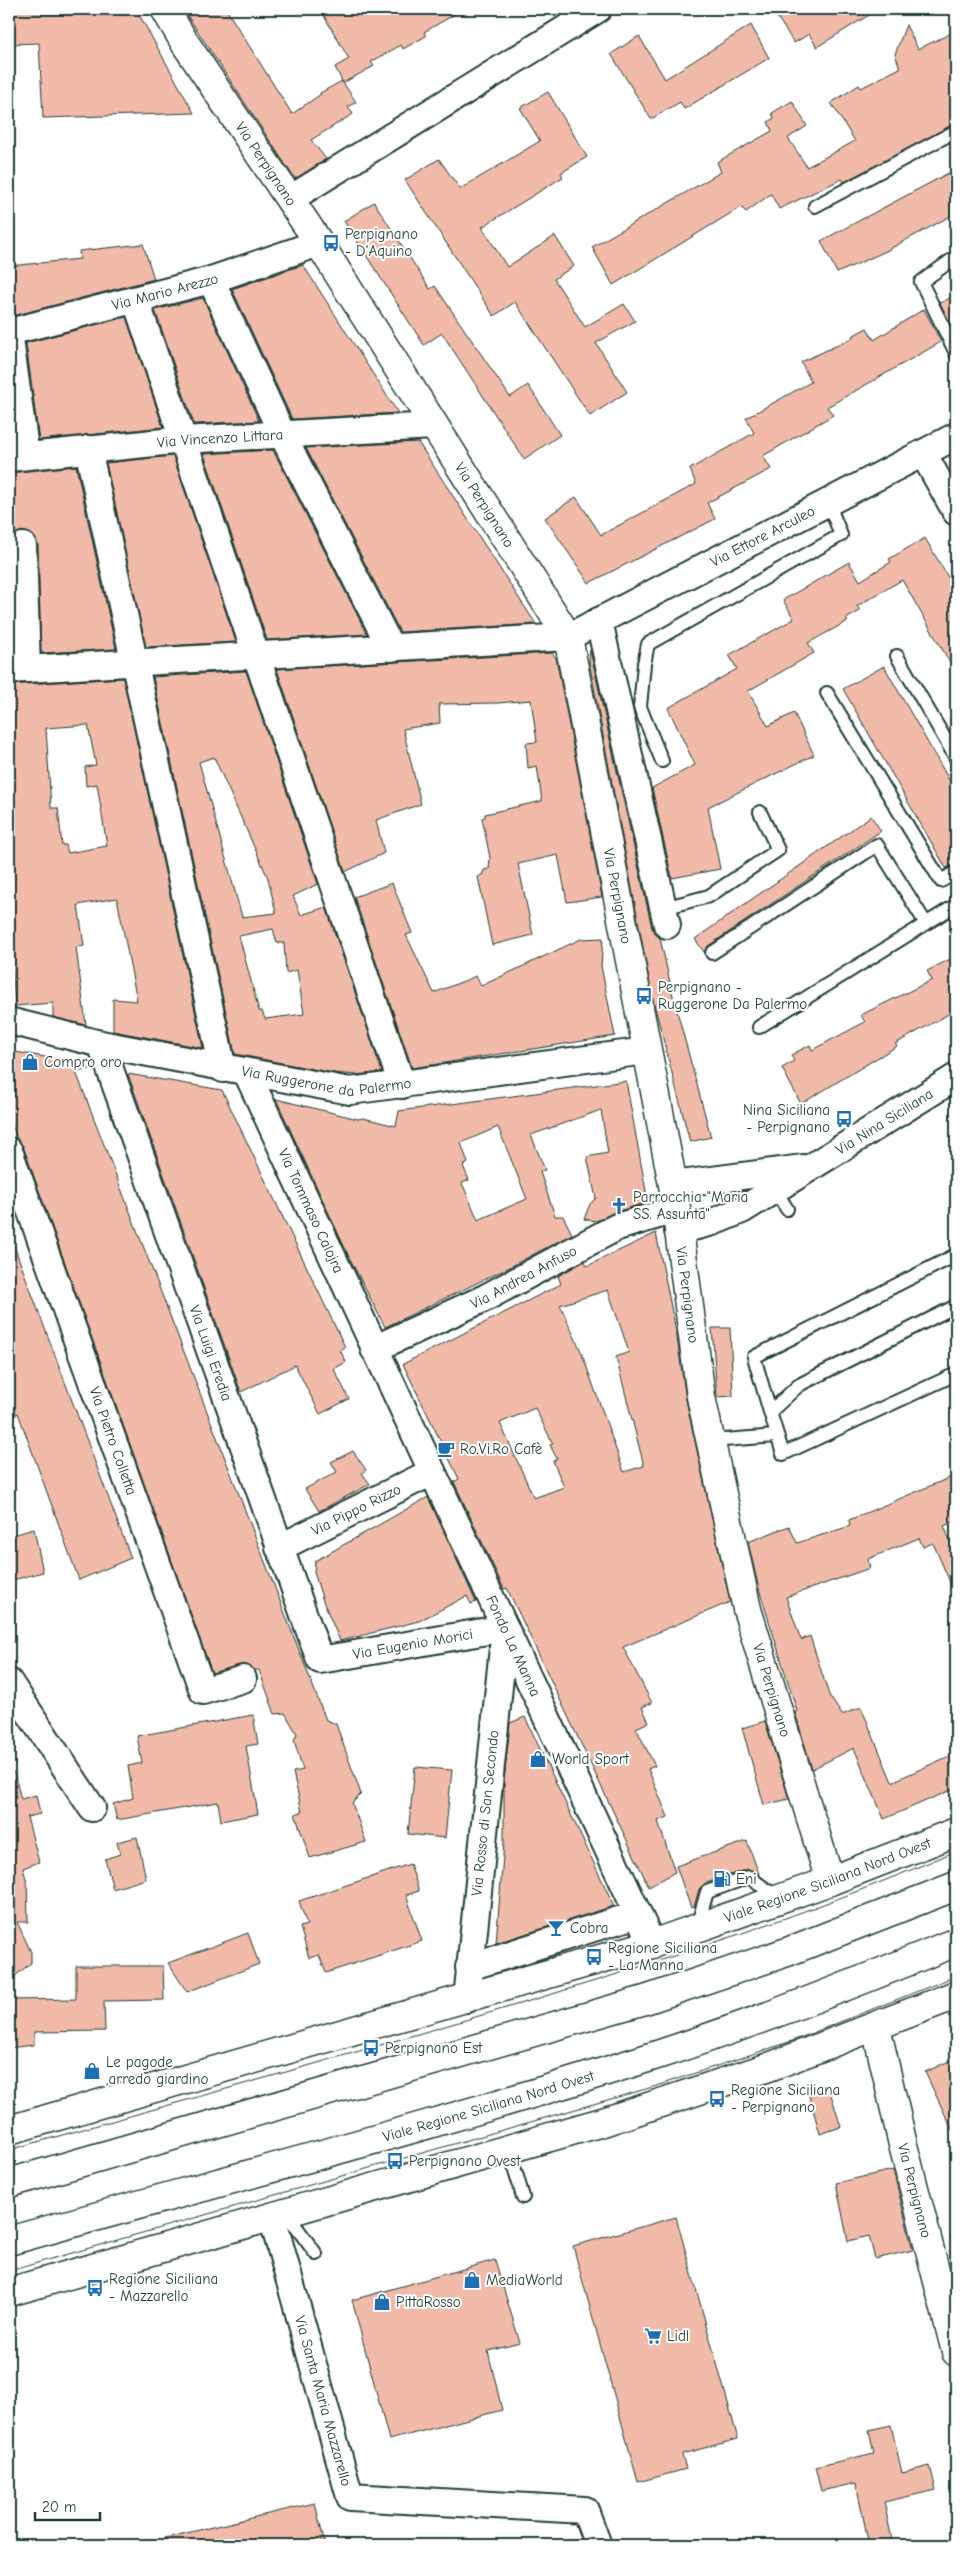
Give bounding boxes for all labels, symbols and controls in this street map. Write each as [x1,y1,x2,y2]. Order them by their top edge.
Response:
street label: Via Perpignano [232,119,301,209]
place label: Perpignano - D'Aquino [345,225,418,260]
bus stop icon: Perpignano - D'Aquino [321,233,341,253]
street label: Via Mario Arezzo [110,269,221,314]
street label: Via Vincenzo Littara [156,425,284,452]
street label: Via Perpignano [451,459,518,551]
street label: Via Ettore Arculeo [707,502,818,571]
street label: Via Perpignano [600,847,636,945]
place label: Perpignano - Ruggerone Da Palermo [658,978,807,1013]
bus stop icon: Perpignano - Ruggerone Da Palermo [634,986,654,1006]
shop icon: Compro oro [20,1052,40,1072]
place label: Compro oro [44,1053,122,1071]
street label: Via Ruggerone da Palermo [240,1062,413,1100]
street label: Via Nina Siciliana [832,1085,936,1159]
place label: Nina Siciliana - Perpignano [743,1101,830,1136]
bus stop icon: Nina Siciliana - Perpignano [834,1109,854,1129]
street label: Via Tommaso Calojra [274,1146,348,1276]
place label: Parrocchia "Maria SS. Assunta" [633,1188,748,1223]
church icon: Parrocchia "Maria SS. Assunta" [609,1196,629,1216]
street label: Via Andrea Anfuso [467,1241,580,1313]
street label: Via Perpignano [672,1245,703,1344]
street label: Via Luigi Eredia [186,1303,236,1403]
street label: Via Pietro Colletta [85,1384,141,1497]
cafe icon: Ro.Vi.Ro Cafè [436,1439,456,1459]
place label: Ro.Vi.Ro Cafè [460,1440,543,1458]
street label: Via Pippo Rizzo [308,1480,404,1540]
street label: Fondo La Manna [482,1593,545,1700]
street label: Via Eugenio Morici [351,1625,474,1663]
street label: Via Perpignano [749,1641,795,1739]
street label: Via Rosso di San Secondo [467,1729,503,1897]
shop icon: World Sport [528,1749,548,1769]
place label: World Sport [552,1750,630,1768]
street label: Viale Regione Siciliana Nord Ovest [722,1833,934,1927]
fuel station icon: Eni [712,1869,732,1889]
place label: Eni [736,1870,757,1888]
bar icon: Cobra [546,1918,566,1938]
place label: Cobra [570,1919,609,1937]
place label: Regione Siciliana - La Manna [608,1939,717,1974]
bus stop icon: Regione Siciliana - La Manna [584,1947,604,1967]
bus stop icon: Perpignano Est [361,2038,381,2058]
place label: Perpignano Est [385,2039,483,2057]
place label: Le pagode ,arredo giardino [106,2053,208,2088]
shop icon: Le pagode ,arredo giardino [82,2061,102,2081]
street label: Viale Regione Siciliana Nord Ovest [381,2066,597,2146]
place label: Regione Siciliana - Perpignano [731,2081,840,2116]
bus stop icon: Regione Siciliana - Perpignano [707,2089,727,2109]
street label: Via Perpignano [894,2141,935,2240]
bus stop icon: Perpignano Ovest [385,2151,405,2171]
place label: Perpignano Ovest [409,2152,521,2170]
place label: Regione Siciliana - Mazzarello [109,2270,218,2305]
shop icon: MediaWorld [462,2270,482,2290]
place label: MediaWorld [486,2271,563,2289]
bus stop icon: Regione Siciliana - Mazzarello [85,2278,105,2298]
shop icon: PittaRosso [372,2292,392,2312]
place label: PittaRosso [396,2293,461,2311]
street label: Via Santa Maria Mazzarello [291,2314,356,2488]
supermarket icon: Lidl [643,2326,663,2346]
place label: Lidl [667,2327,689,2345]
scale bar [35,2489,100,2521]
text: 20 m [42,2498,76,2516]

